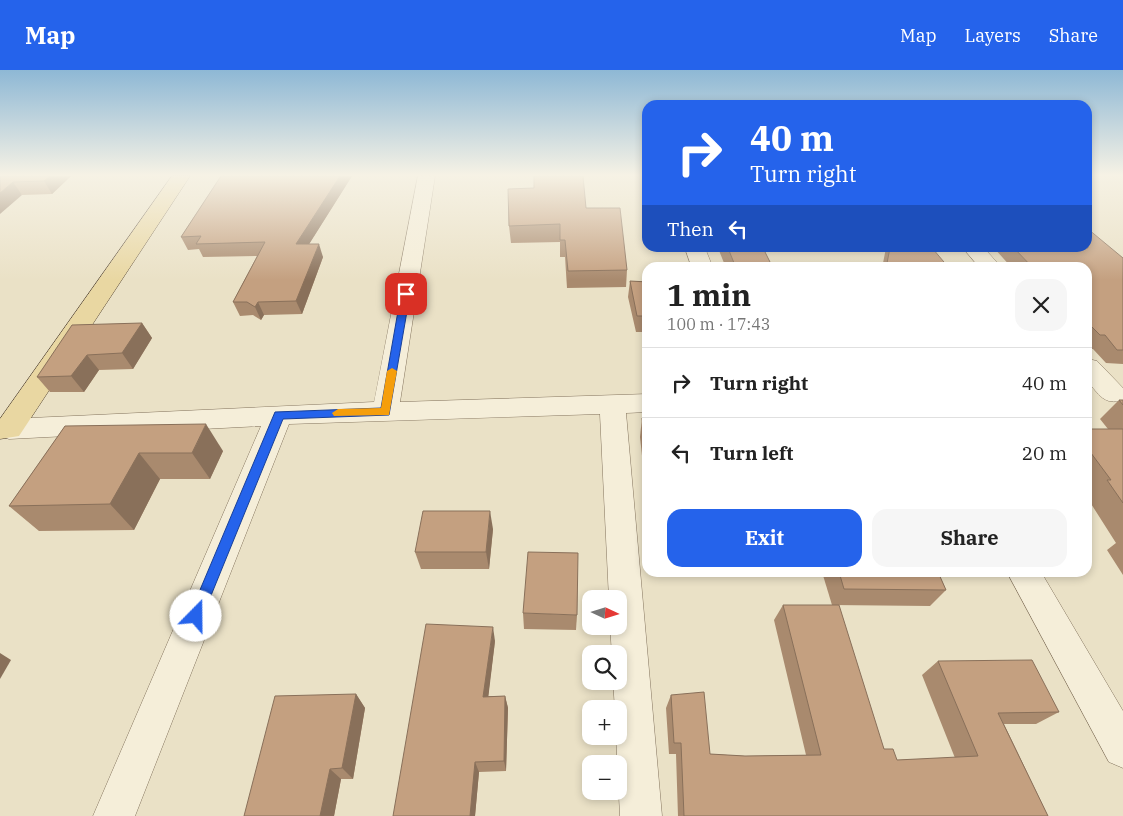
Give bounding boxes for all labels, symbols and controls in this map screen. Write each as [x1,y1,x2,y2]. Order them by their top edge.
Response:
text: Map [25,19,75,51]
text: Map [900,24,937,47]
text: Layers [965,24,1021,47]
text: Share [1049,24,1098,47]
text: 40 m [750,115,834,161]
icon: right [667,120,732,185]
text: Turn right [750,159,857,188]
icon: left [724,215,752,243]
text: Then [667,217,714,241]
pin [385,273,427,315]
text: 1 min [667,275,751,314]
button: close [1015,279,1067,331]
icon: arrive [392,280,420,308]
text: 100 m · 17:43 [667,314,770,334]
icon: right [667,369,695,397]
text: Turn right [710,371,808,395]
text: 40 m [1022,371,1067,395]
icon: left [667,439,695,467]
text: Turn left [710,441,793,465]
text: 20 m [1022,441,1067,465]
button: Exit [667,509,862,567]
button: Share [872,509,1067,567]
position arrow [169,589,221,641]
north arrow [582,590,628,635]
map controls [582,590,627,800]
button: search [582,645,627,690]
button: + [582,700,627,745]
button: − [582,755,627,800]

